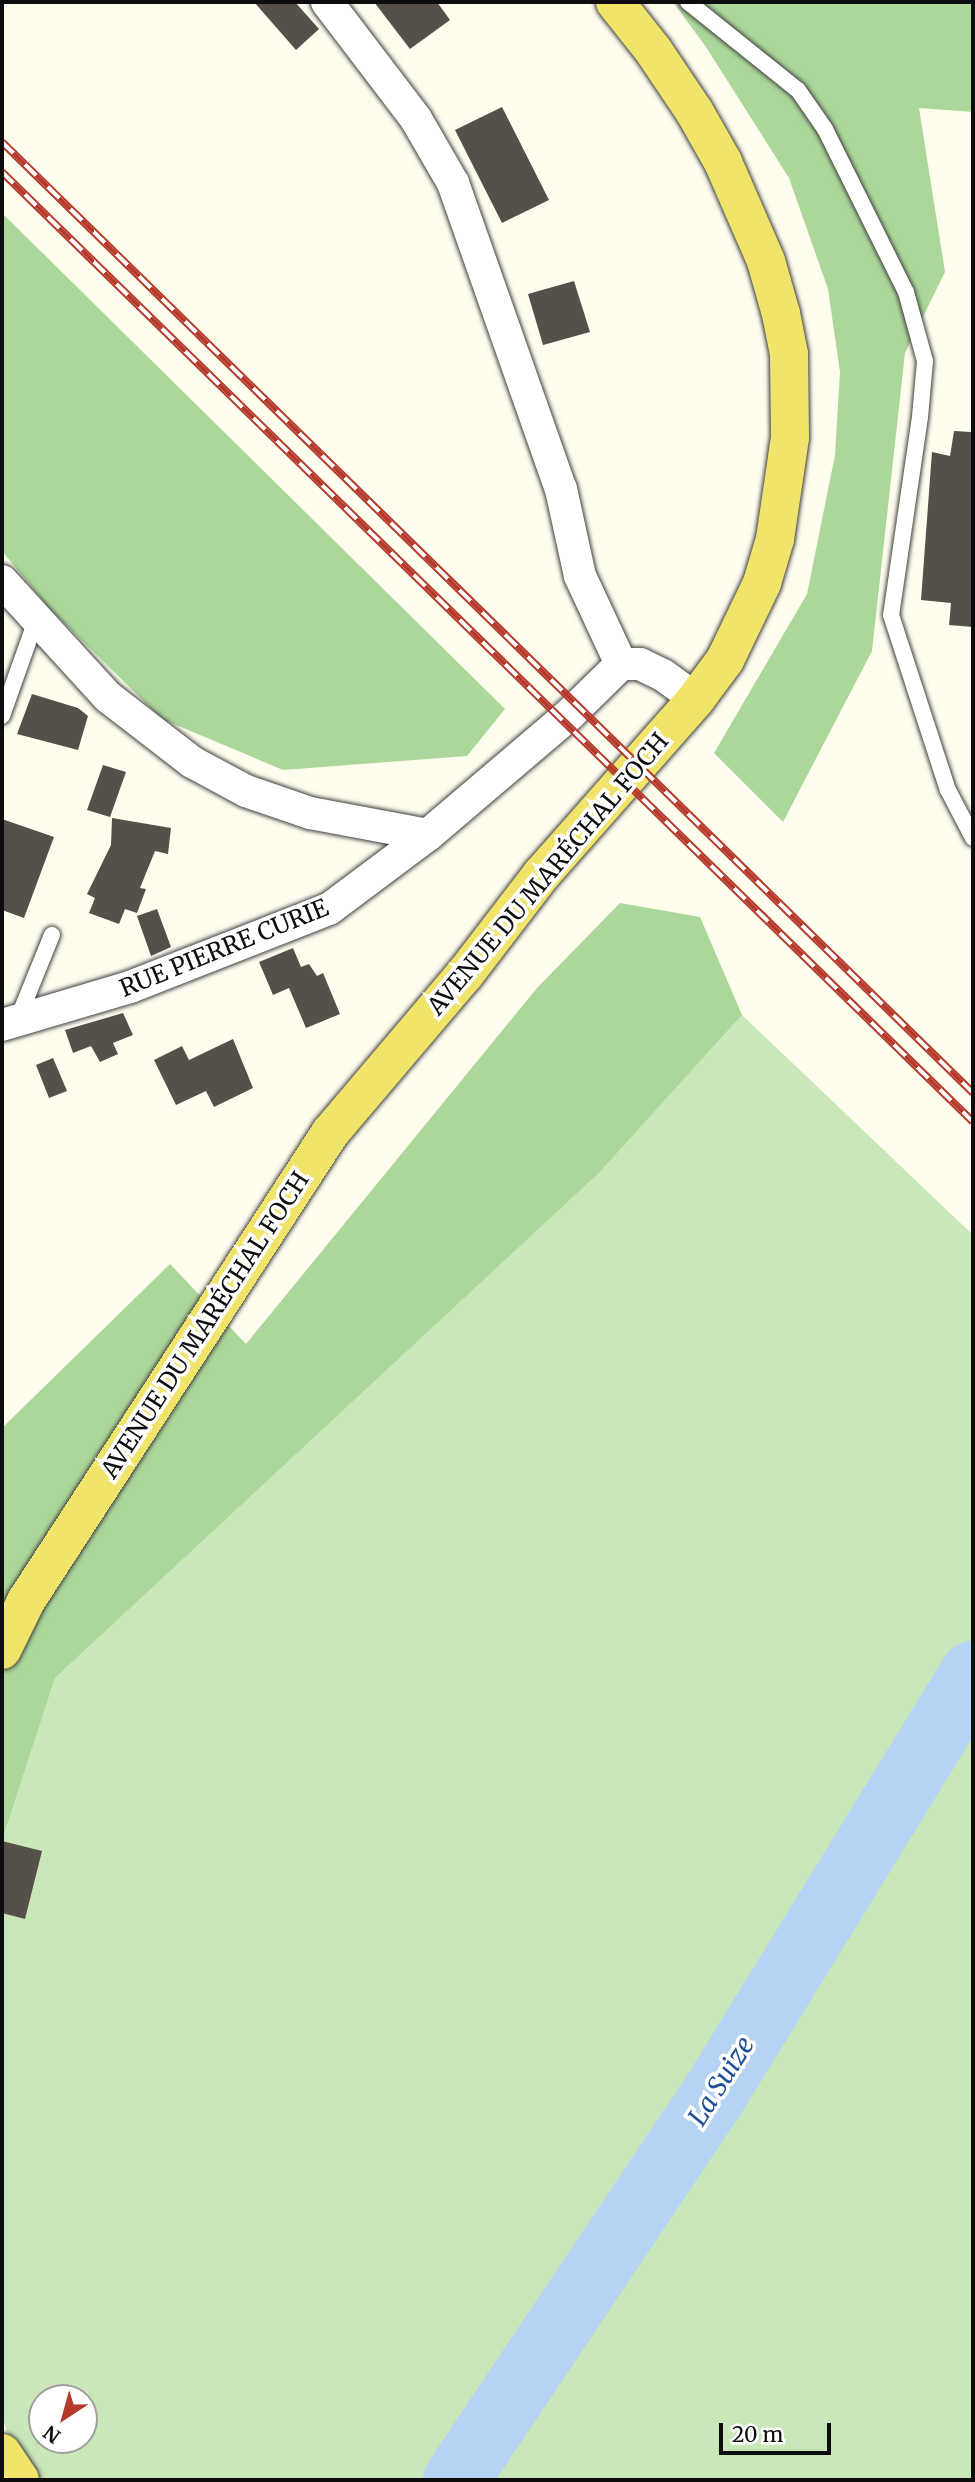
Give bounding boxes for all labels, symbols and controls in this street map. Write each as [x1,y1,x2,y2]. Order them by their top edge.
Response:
street label: AVENUE DU MARÉCHAL FOCH [422,727,674,1021]
street label: RUE PIERRE CURIE [115,893,333,1003]
street label: AVENUE DU MARÉCHAL FOCH [95,1167,315,1483]
water label: La Suize [681,2031,761,2131]
north arrow [28,2384,98,2454]
scale bar [723,2408,835,2452]
text: N [39,2420,65,2448]
text: 20 m [732,2421,783,2448]

